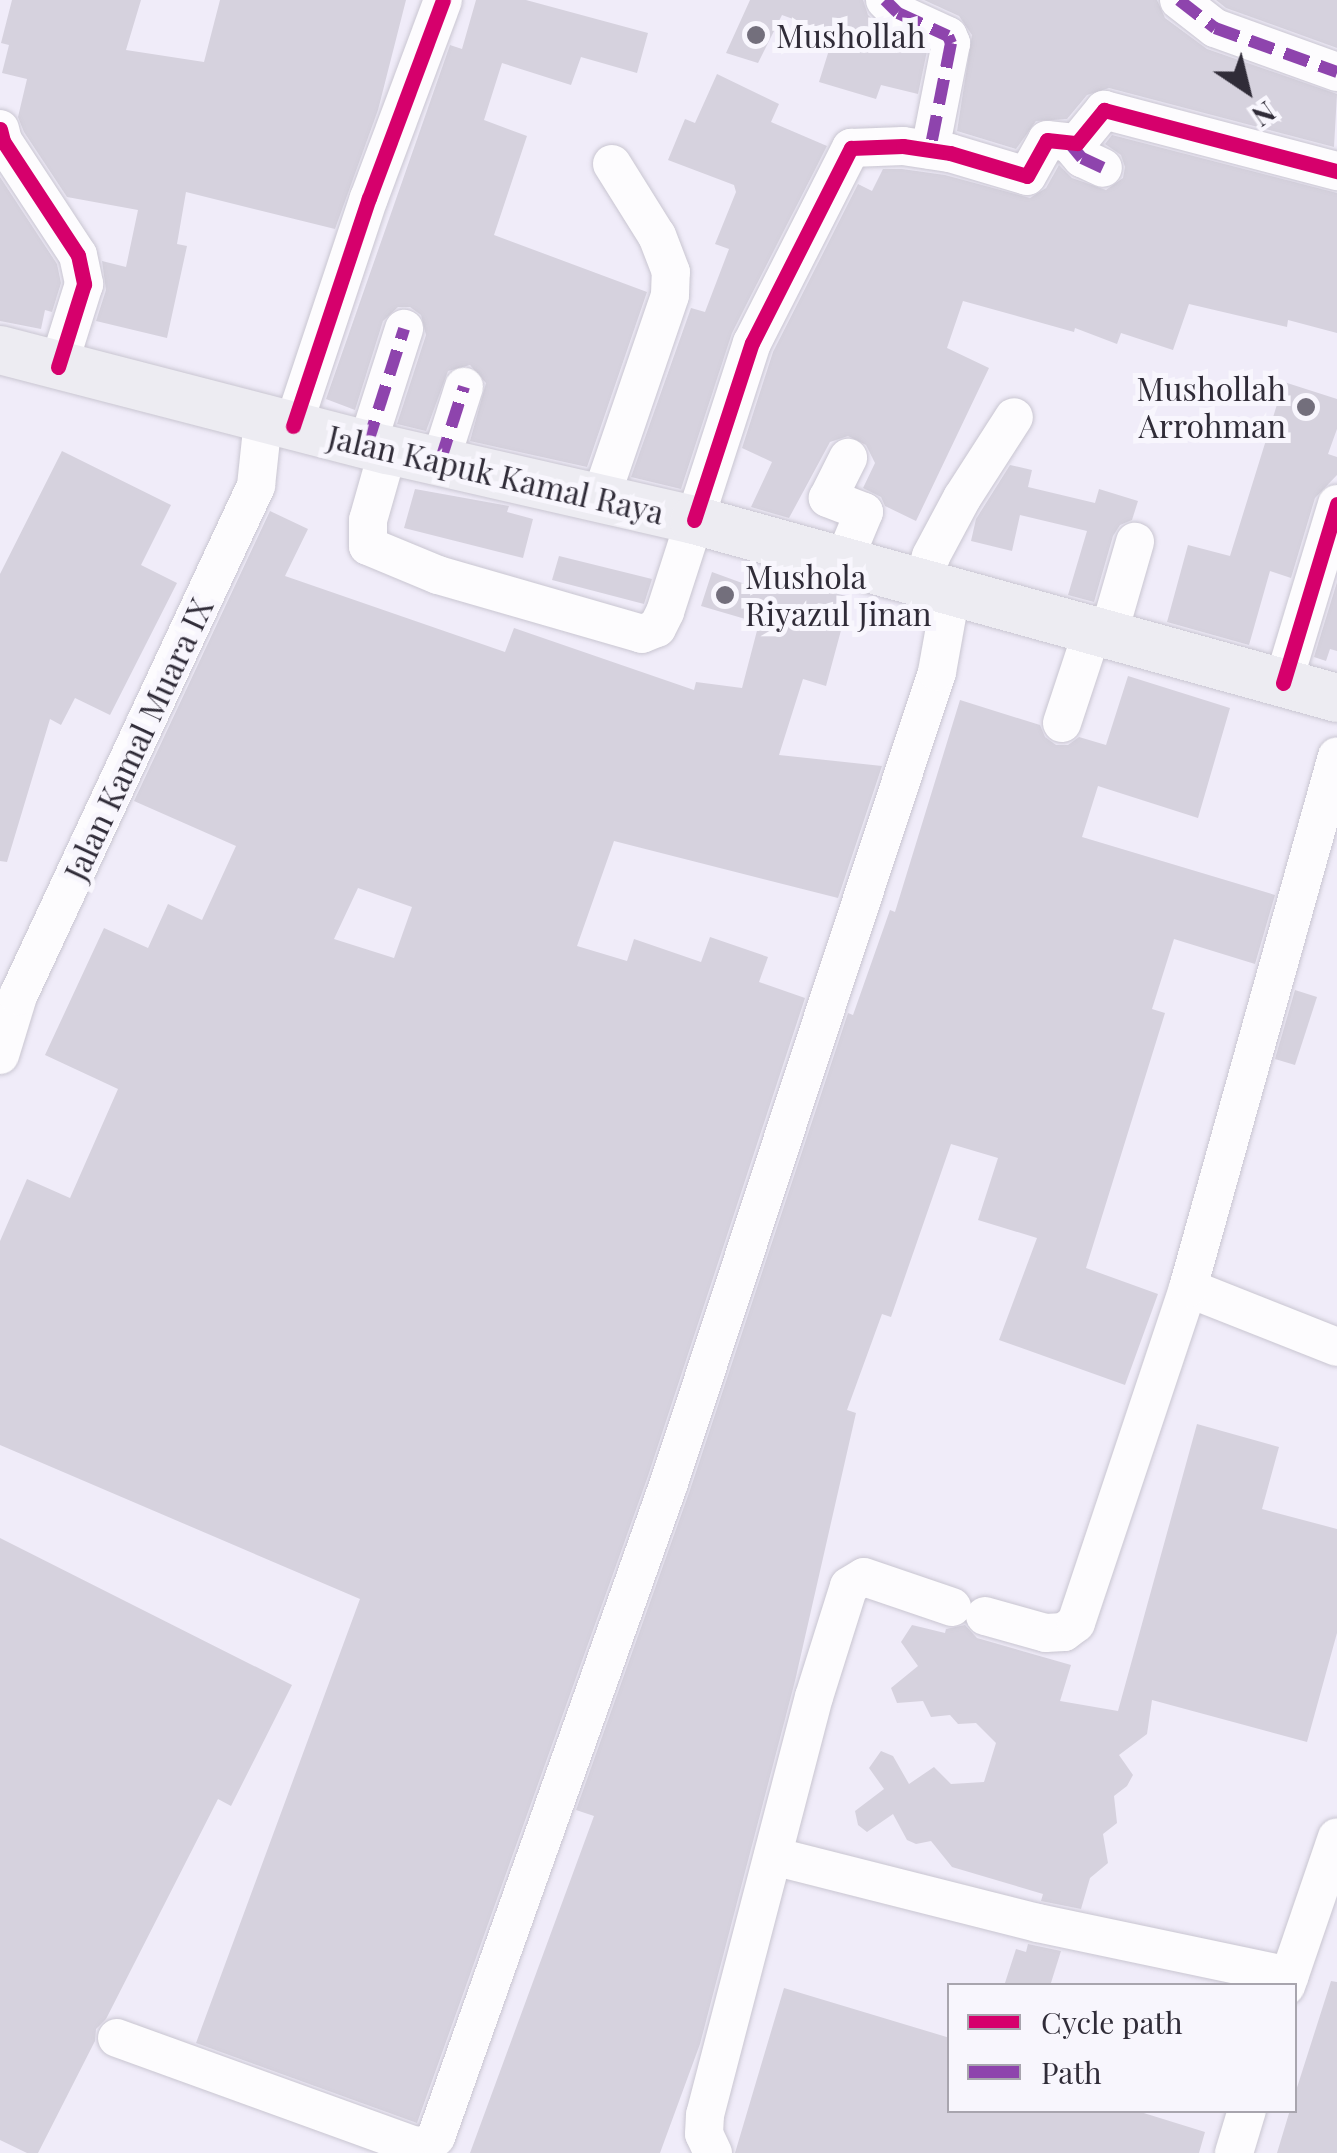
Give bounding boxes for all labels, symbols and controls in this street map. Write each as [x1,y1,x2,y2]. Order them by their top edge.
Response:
place label: Mushollah [776,16,926,54]
marker: Mushollah [745,24,767,46]
north arrow [1197,40,1297,140]
text: N [1246,94,1283,136]
place label: Mushollah Arrohman [1136,370,1286,445]
marker: Mushollah Arrohman [1295,396,1317,418]
street label: Jalan Kapuk Kamal Raya [324,417,668,531]
place label: Mushola Riyazul Jinan [745,558,932,633]
marker: Mushola Riyazul Jinan [714,584,736,606]
street label: Jalan Kamal Muara IX [56,592,220,886]
legend [947,1983,1297,2113]
text: Cycle path [1041,2002,1183,2042]
text: Path [1041,2052,1102,2092]

